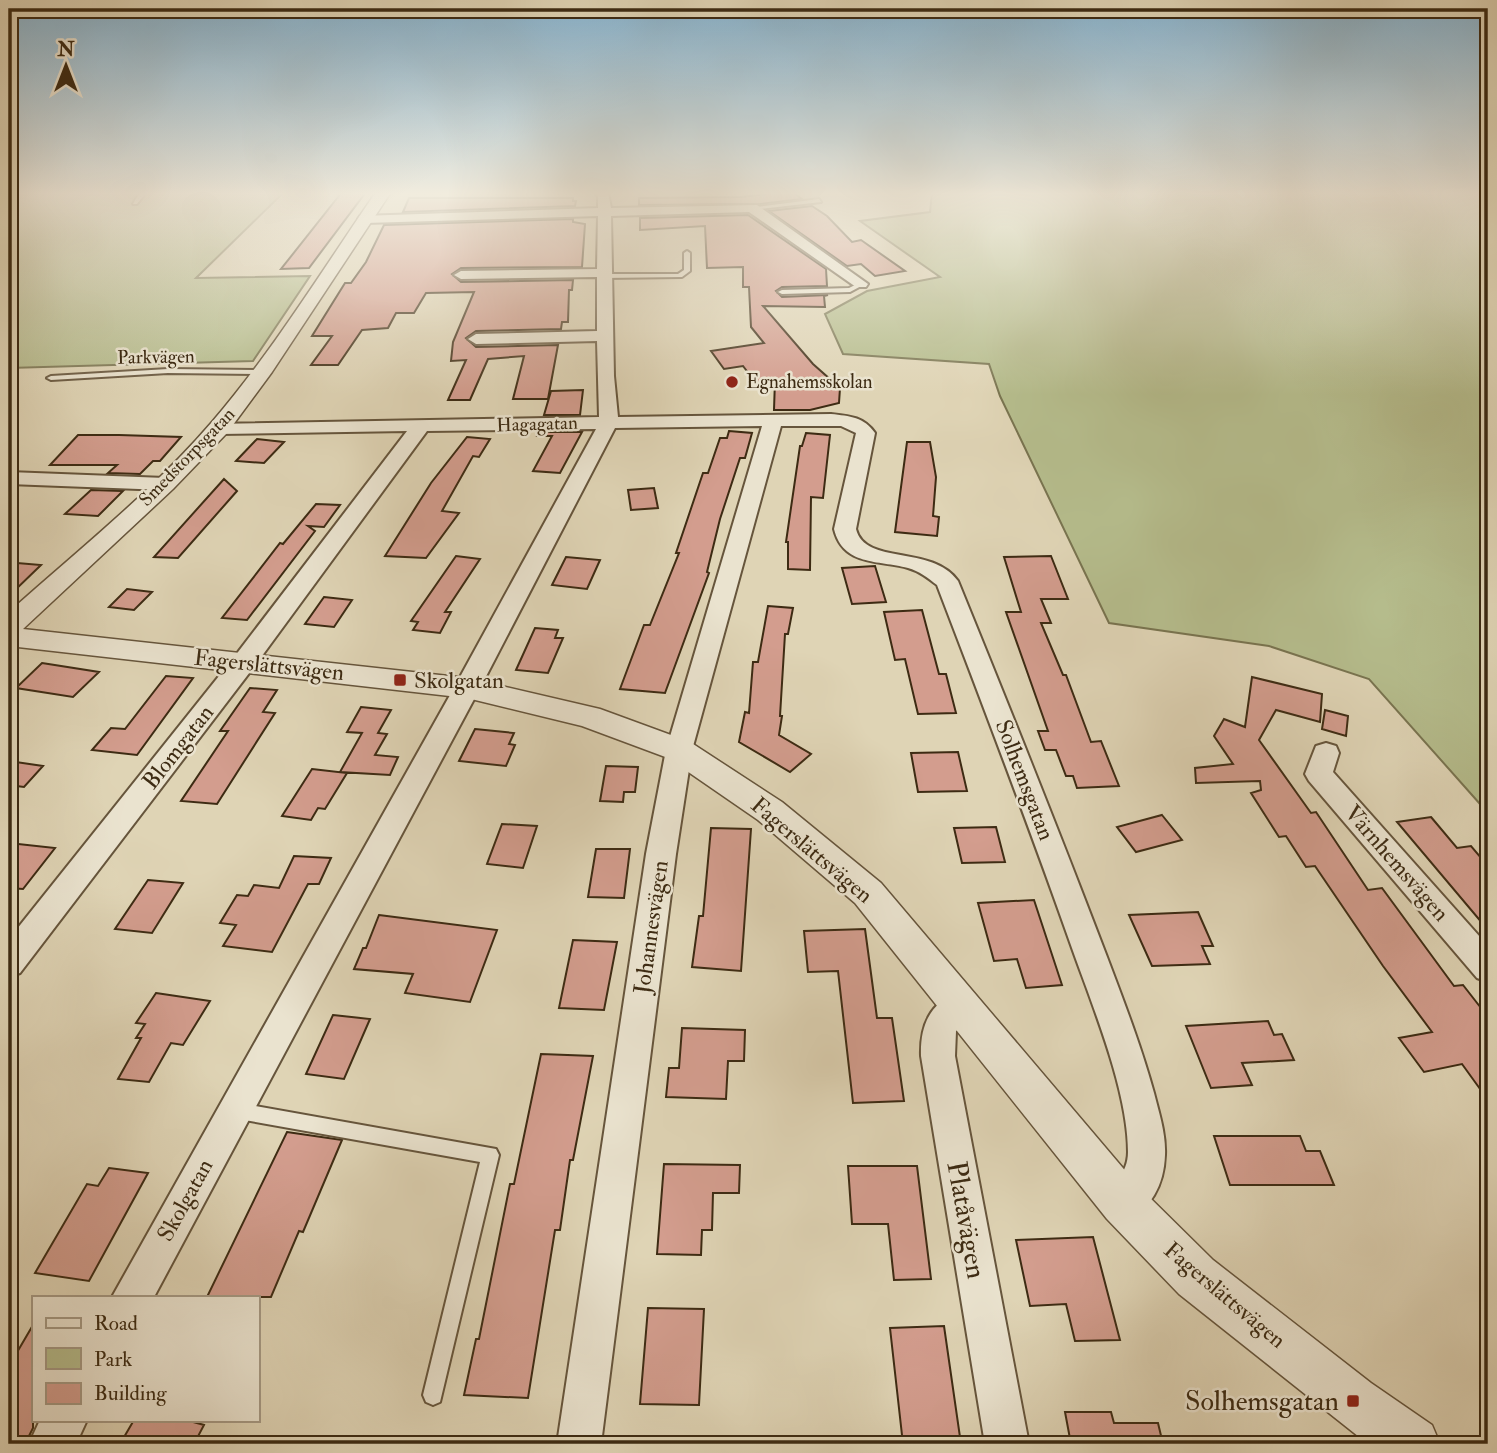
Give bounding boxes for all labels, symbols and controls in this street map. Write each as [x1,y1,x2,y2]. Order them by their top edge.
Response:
north arrow [32,32,102,102]
text: N [56,38,75,62]
street label: Parkvägen [117,344,195,370]
place label: Egnahemsskolan [746,370,873,394]
marker: Egnahemsskolan [724,374,740,390]
street label: Smedstorpsgatan [134,402,241,512]
street label: Hagagatan [496,411,578,437]
street label: Fagerslättsvägen [193,643,346,687]
place label: Skolgatan [414,666,504,695]
marker: Skolgatan [392,672,408,688]
street label: Blomgatan [136,699,220,795]
street label: Solhemsgatan [989,716,1061,844]
street label: Fagerslättsvägen [745,790,879,910]
street label: Värnhemsvägen [1338,799,1456,927]
street label: Johannesvägen [627,858,675,997]
street label: Skolgatan [151,1154,220,1246]
street label: Platåvägen [938,1159,994,1281]
street label: Fagerslättsvägen [1158,1235,1292,1355]
legend [32,1296,259,1422]
text: Road [94,1310,139,1337]
text: Park [94,1346,132,1373]
text: Building [94,1380,167,1407]
place label: Solhemsgatan [1185,1384,1339,1419]
marker: Solhemsgatan [1345,1393,1361,1409]

